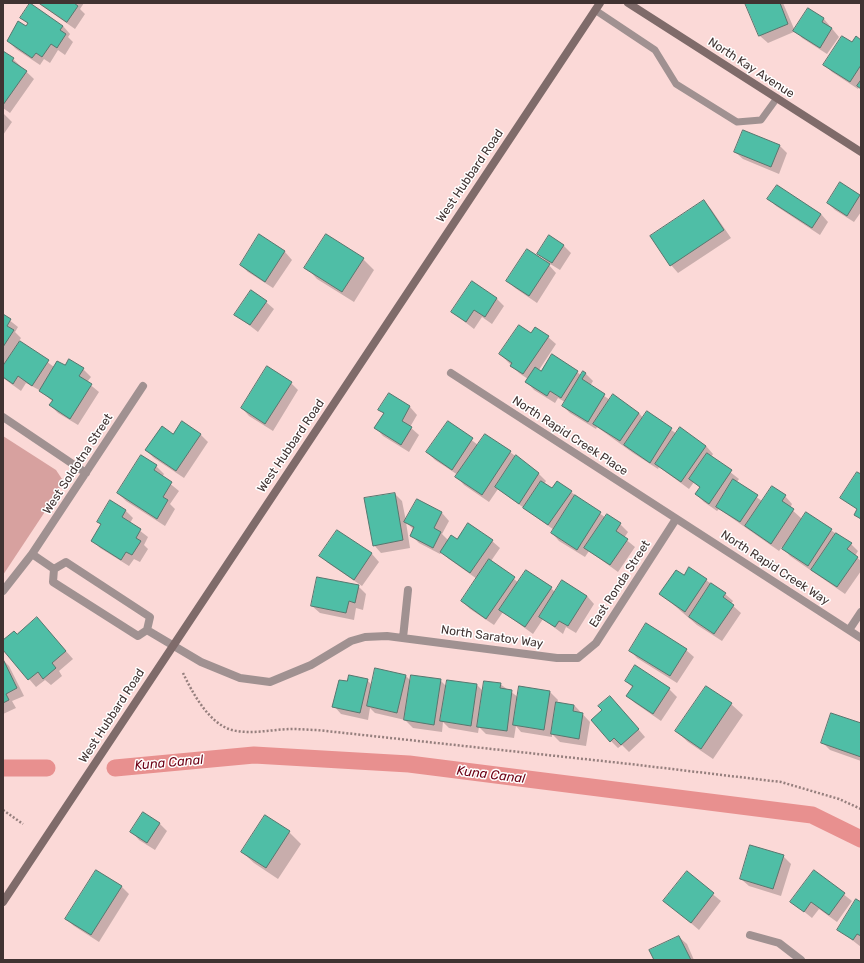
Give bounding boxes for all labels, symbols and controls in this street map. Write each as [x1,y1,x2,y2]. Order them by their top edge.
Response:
street label: North Kay Avenue [705,35,797,101]
street label: West Hubbard Road [433,127,507,225]
street label: North Rapid Creek Place [509,393,631,479]
street label: West Hubbard Road [254,397,328,495]
street label: West Soldotna Street [40,411,116,517]
street label: North Rapid Creek Way [718,527,832,609]
street label: East Ronda Street [586,538,654,630]
street label: North Saratov Way [440,623,544,651]
street label: West Hubbard Road [76,666,148,766]
water label: Kuna Canal [134,752,204,774]
water label: Kuna Canal [456,763,526,787]

